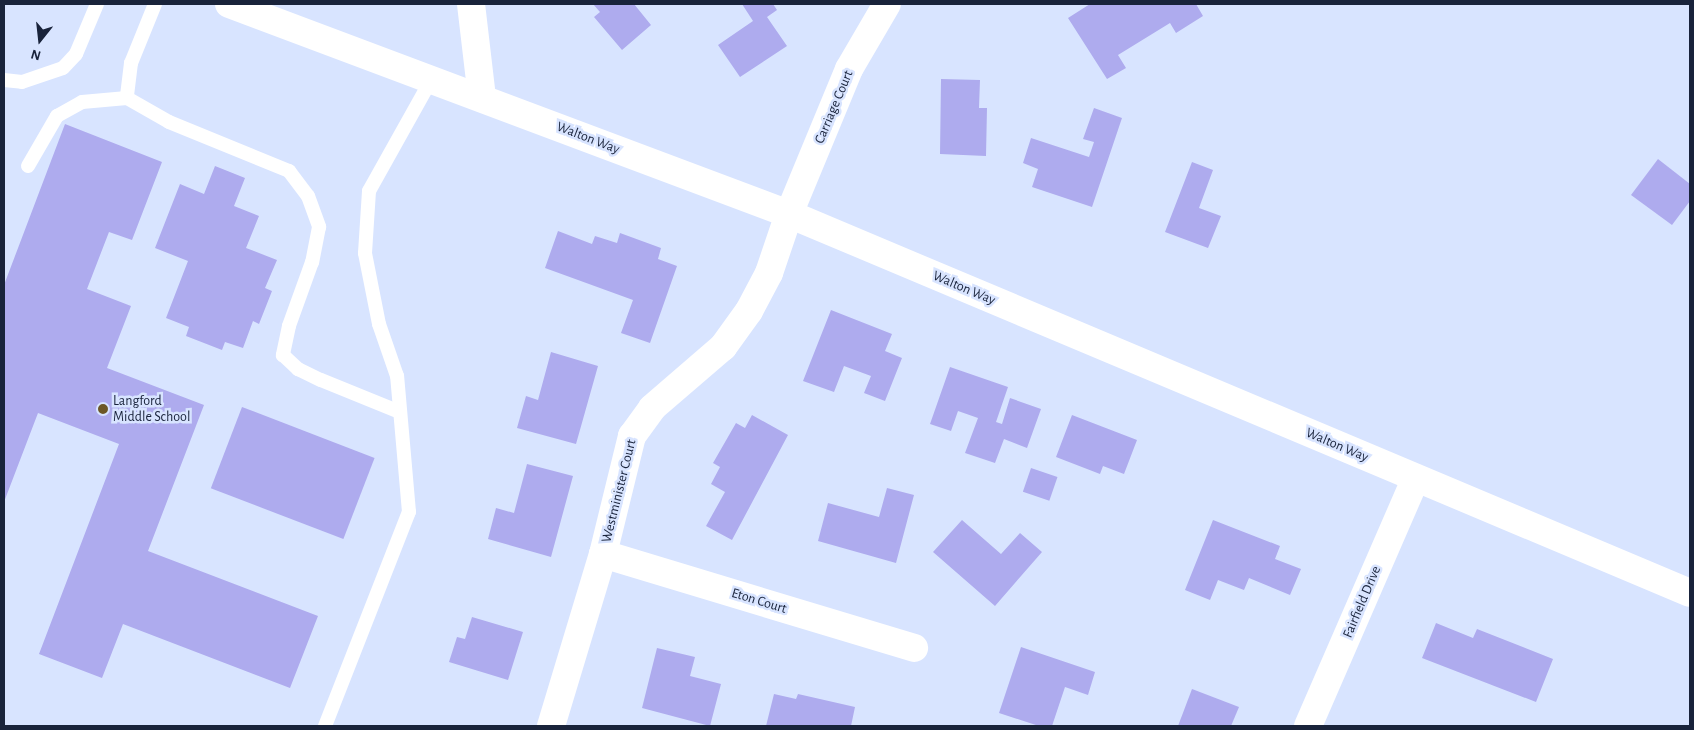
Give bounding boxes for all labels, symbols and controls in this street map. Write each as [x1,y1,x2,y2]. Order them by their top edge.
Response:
north arrow [15,15,65,65]
text: N [29,46,42,62]
street label: Carriage Court [811,68,857,146]
street label: Walton Way [554,118,622,158]
street label: Walton Way [930,267,998,309]
place label: Langford Middle School [113,393,190,426]
marker: Langford Middle School [97,403,109,415]
street label: Walton Way [1303,424,1371,466]
street label: Westminister Court [598,438,640,544]
street label: Fairfield Drive [1339,564,1385,640]
street label: Eton Court [729,585,789,617]

